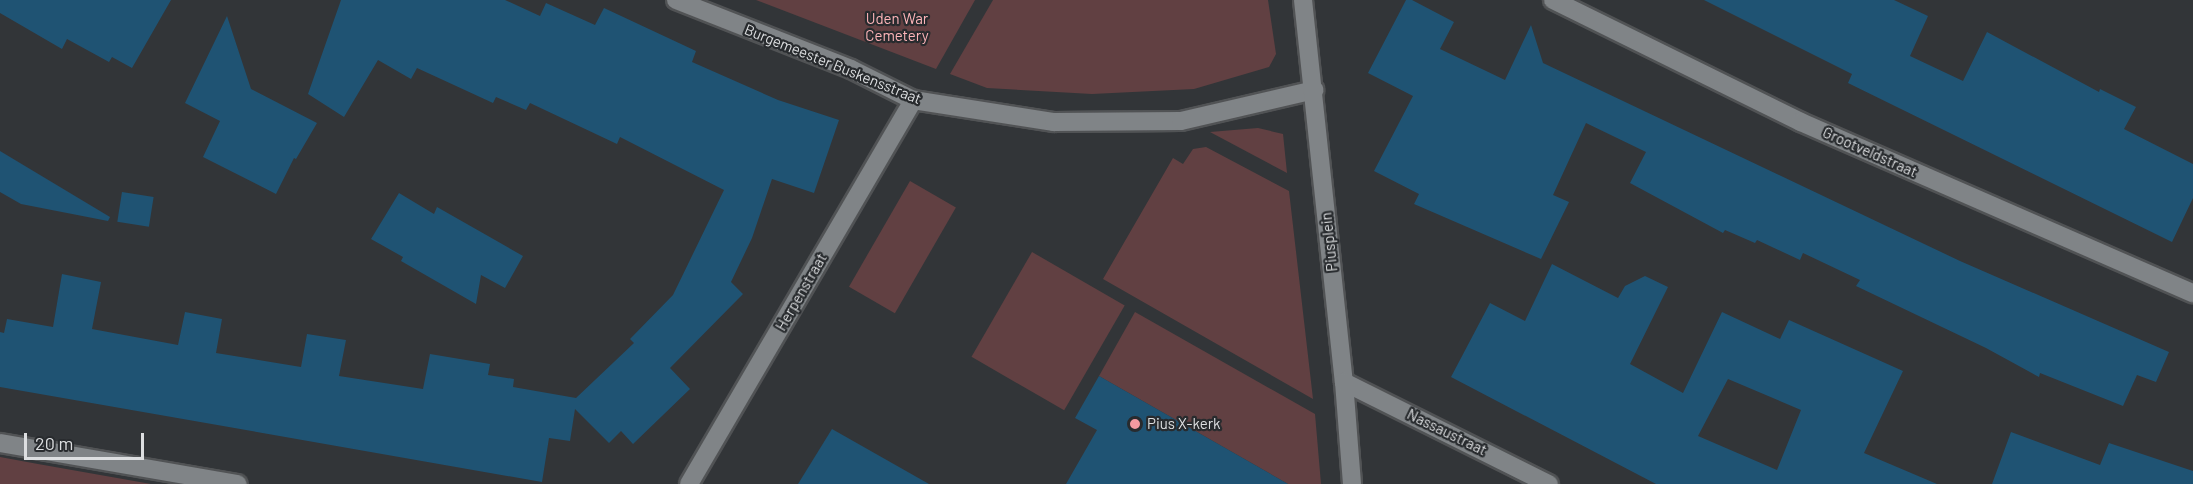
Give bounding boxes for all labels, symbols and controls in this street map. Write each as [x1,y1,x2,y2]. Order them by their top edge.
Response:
park label: Uden War Cemetery [865,9,929,44]
street label: Burgemeester Buskensstraat [742,20,924,108]
street label: Grootveldstraat [1820,123,1920,181]
street label: Piusplein [1317,211,1341,273]
street label: Herpenstraat [772,250,830,334]
street label: Nassaustraat [1404,405,1490,459]
place label: Pius X-kerk [1147,415,1221,433]
marker: Pius X-kerk [1128,417,1142,431]
scale bar [27,421,147,459]
text: 20 m [35,432,73,454]

